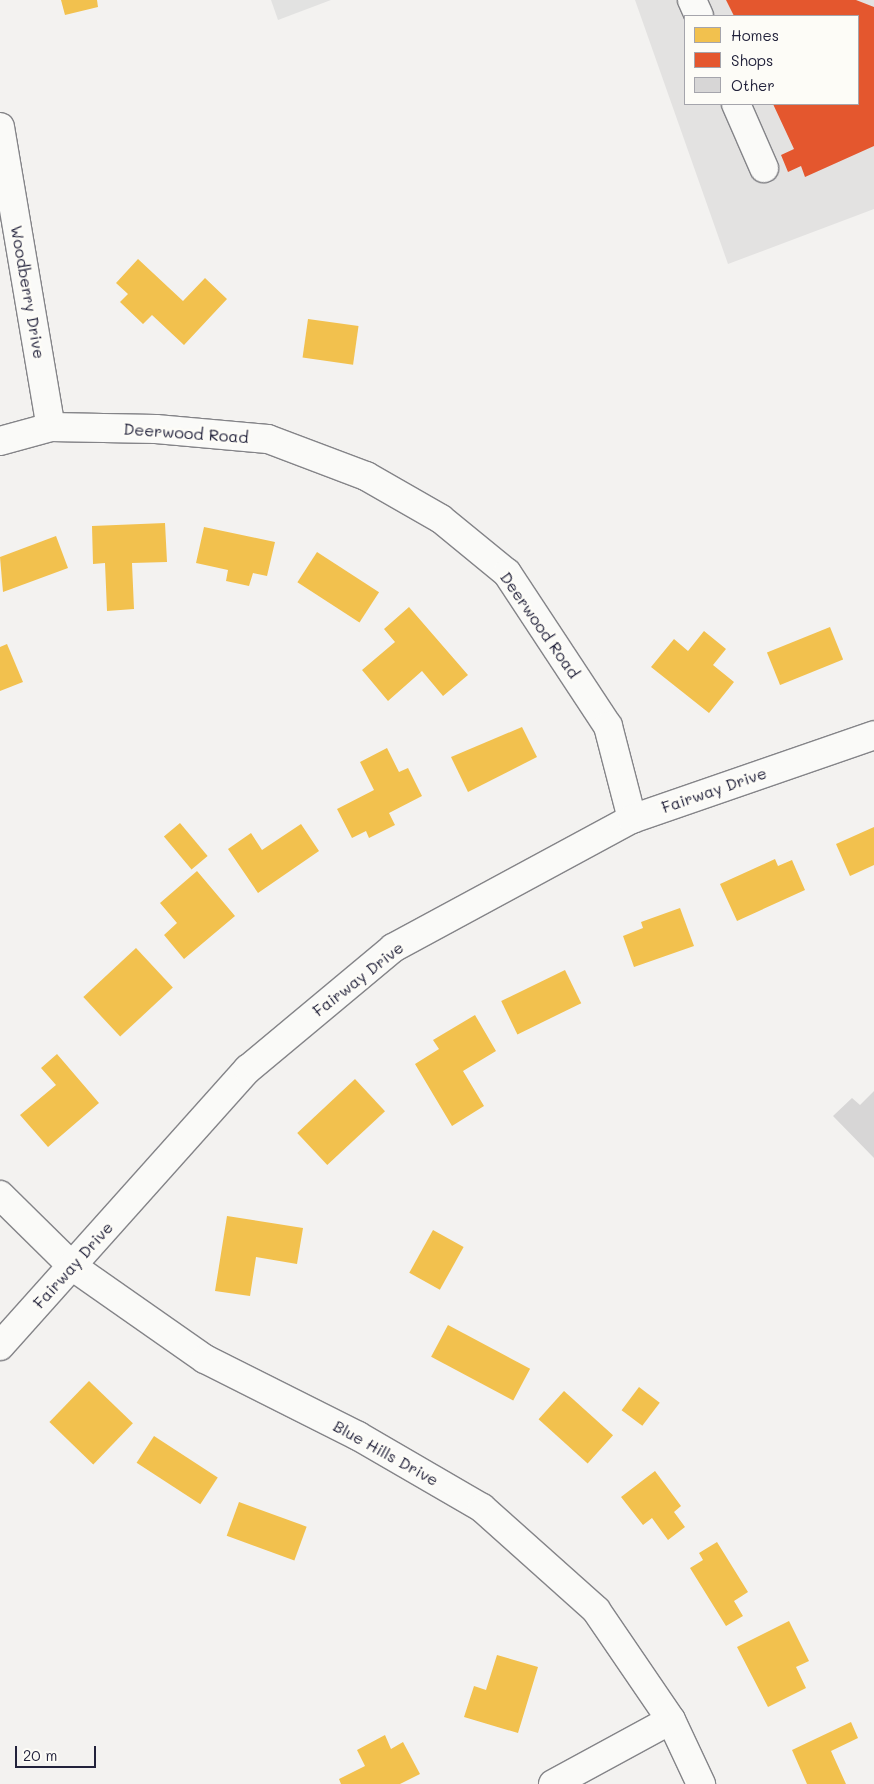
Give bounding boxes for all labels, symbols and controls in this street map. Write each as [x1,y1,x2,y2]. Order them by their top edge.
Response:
legend [684,15,859,105]
text: Homes [731,25,779,45]
text: Shops [731,50,773,70]
text: Other [731,75,775,95]
street label: Woodberry Drive [7,224,49,360]
street label: Deerwood Road [123,419,249,447]
street label: Deerwood Road [496,568,584,682]
street label: Fairway Drive [659,763,769,817]
street label: Fairway Drive [309,938,407,1020]
street label: Fairway Drive [29,1218,117,1312]
street label: Blue Hills Drive [330,1416,442,1490]
scale bar [18,1736,99,1768]
text: 20 m [23,1745,57,1765]

